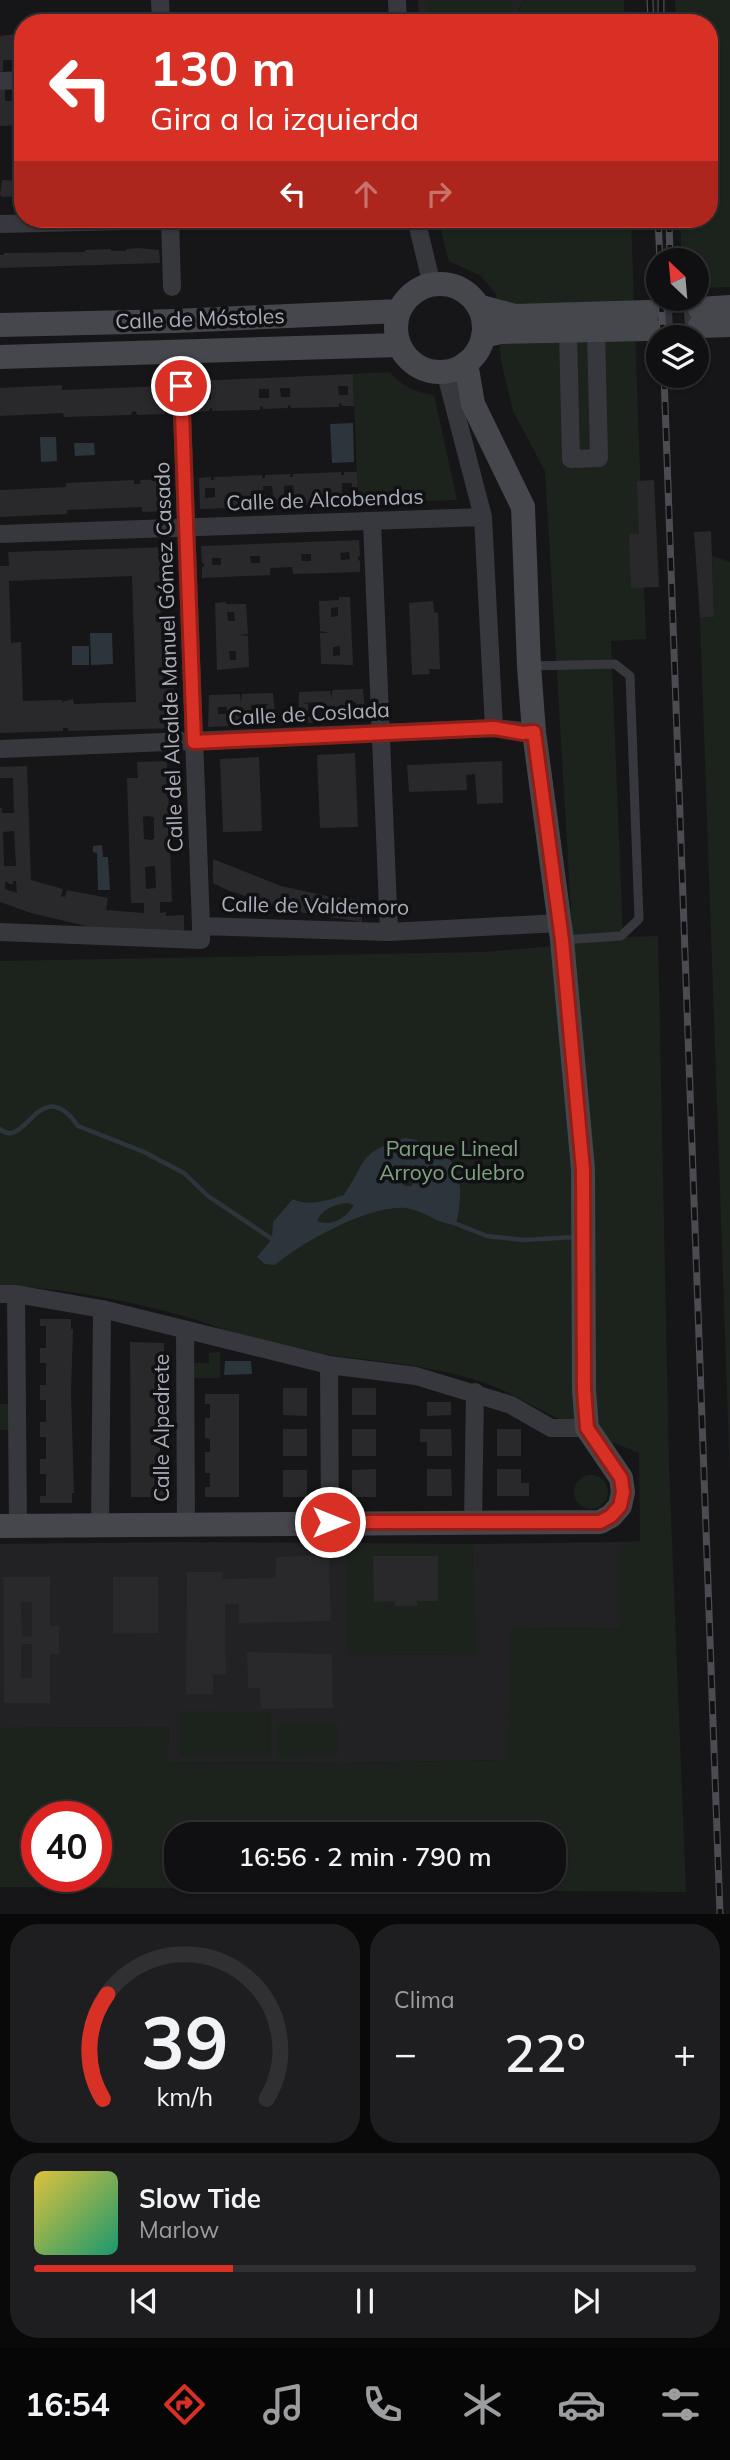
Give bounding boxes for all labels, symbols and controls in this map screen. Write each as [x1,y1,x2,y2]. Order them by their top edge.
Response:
text: 130 m [150,37,296,98]
icon: left [35,42,126,133]
text: Gira a la izquierda [150,98,419,138]
icon: left [274,175,312,213]
icon: ahead [347,175,385,213]
icon: right [420,175,458,213]
north arrow [646,248,709,312]
map controls [646,248,709,388]
street label: Calle de Móstoles [115,302,285,334]
button: layers [646,325,709,388]
pin [151,356,211,416]
icon: arrive [162,367,200,405]
street label: Calle del Alcalde Manuel Gómez Casado [148,461,188,853]
street label: Calle de Alcobendas [226,483,424,515]
street label: Calle de Coslada [227,696,390,730]
street label: Calle de Valdemoro [221,890,409,920]
park label: Parque Lineal Arroyo Culebro [379,1135,525,1185]
street label: Calle Alpedrete [148,1354,174,1502]
position arrow [293,1485,367,1559]
speed limit sign: 40 [21,1801,112,1892]
text: 16:56 · 2 min · 790 m [238,1840,492,1873]
text: Clima [394,1985,455,2014]
text: 39 [141,1997,229,2088]
text: 22° [504,2020,586,2085]
text: − [394,2029,417,2077]
text: + [673,2029,696,2077]
text: km/h [157,2081,213,2112]
text: Slow Tide [139,2182,261,2215]
text: Marlow [139,2215,219,2244]
icon: previous [125,2282,163,2320]
icon: pause [346,2282,384,2320]
icon: next [567,2282,605,2320]
icon: directions [160,2380,209,2429]
icon: music [259,2380,308,2429]
icon: phone [358,2380,407,2429]
icon: climate [458,2380,507,2429]
icon: car [557,2380,606,2429]
icon: filters [656,2380,705,2429]
text: 16:54 [25,2384,110,2424]

